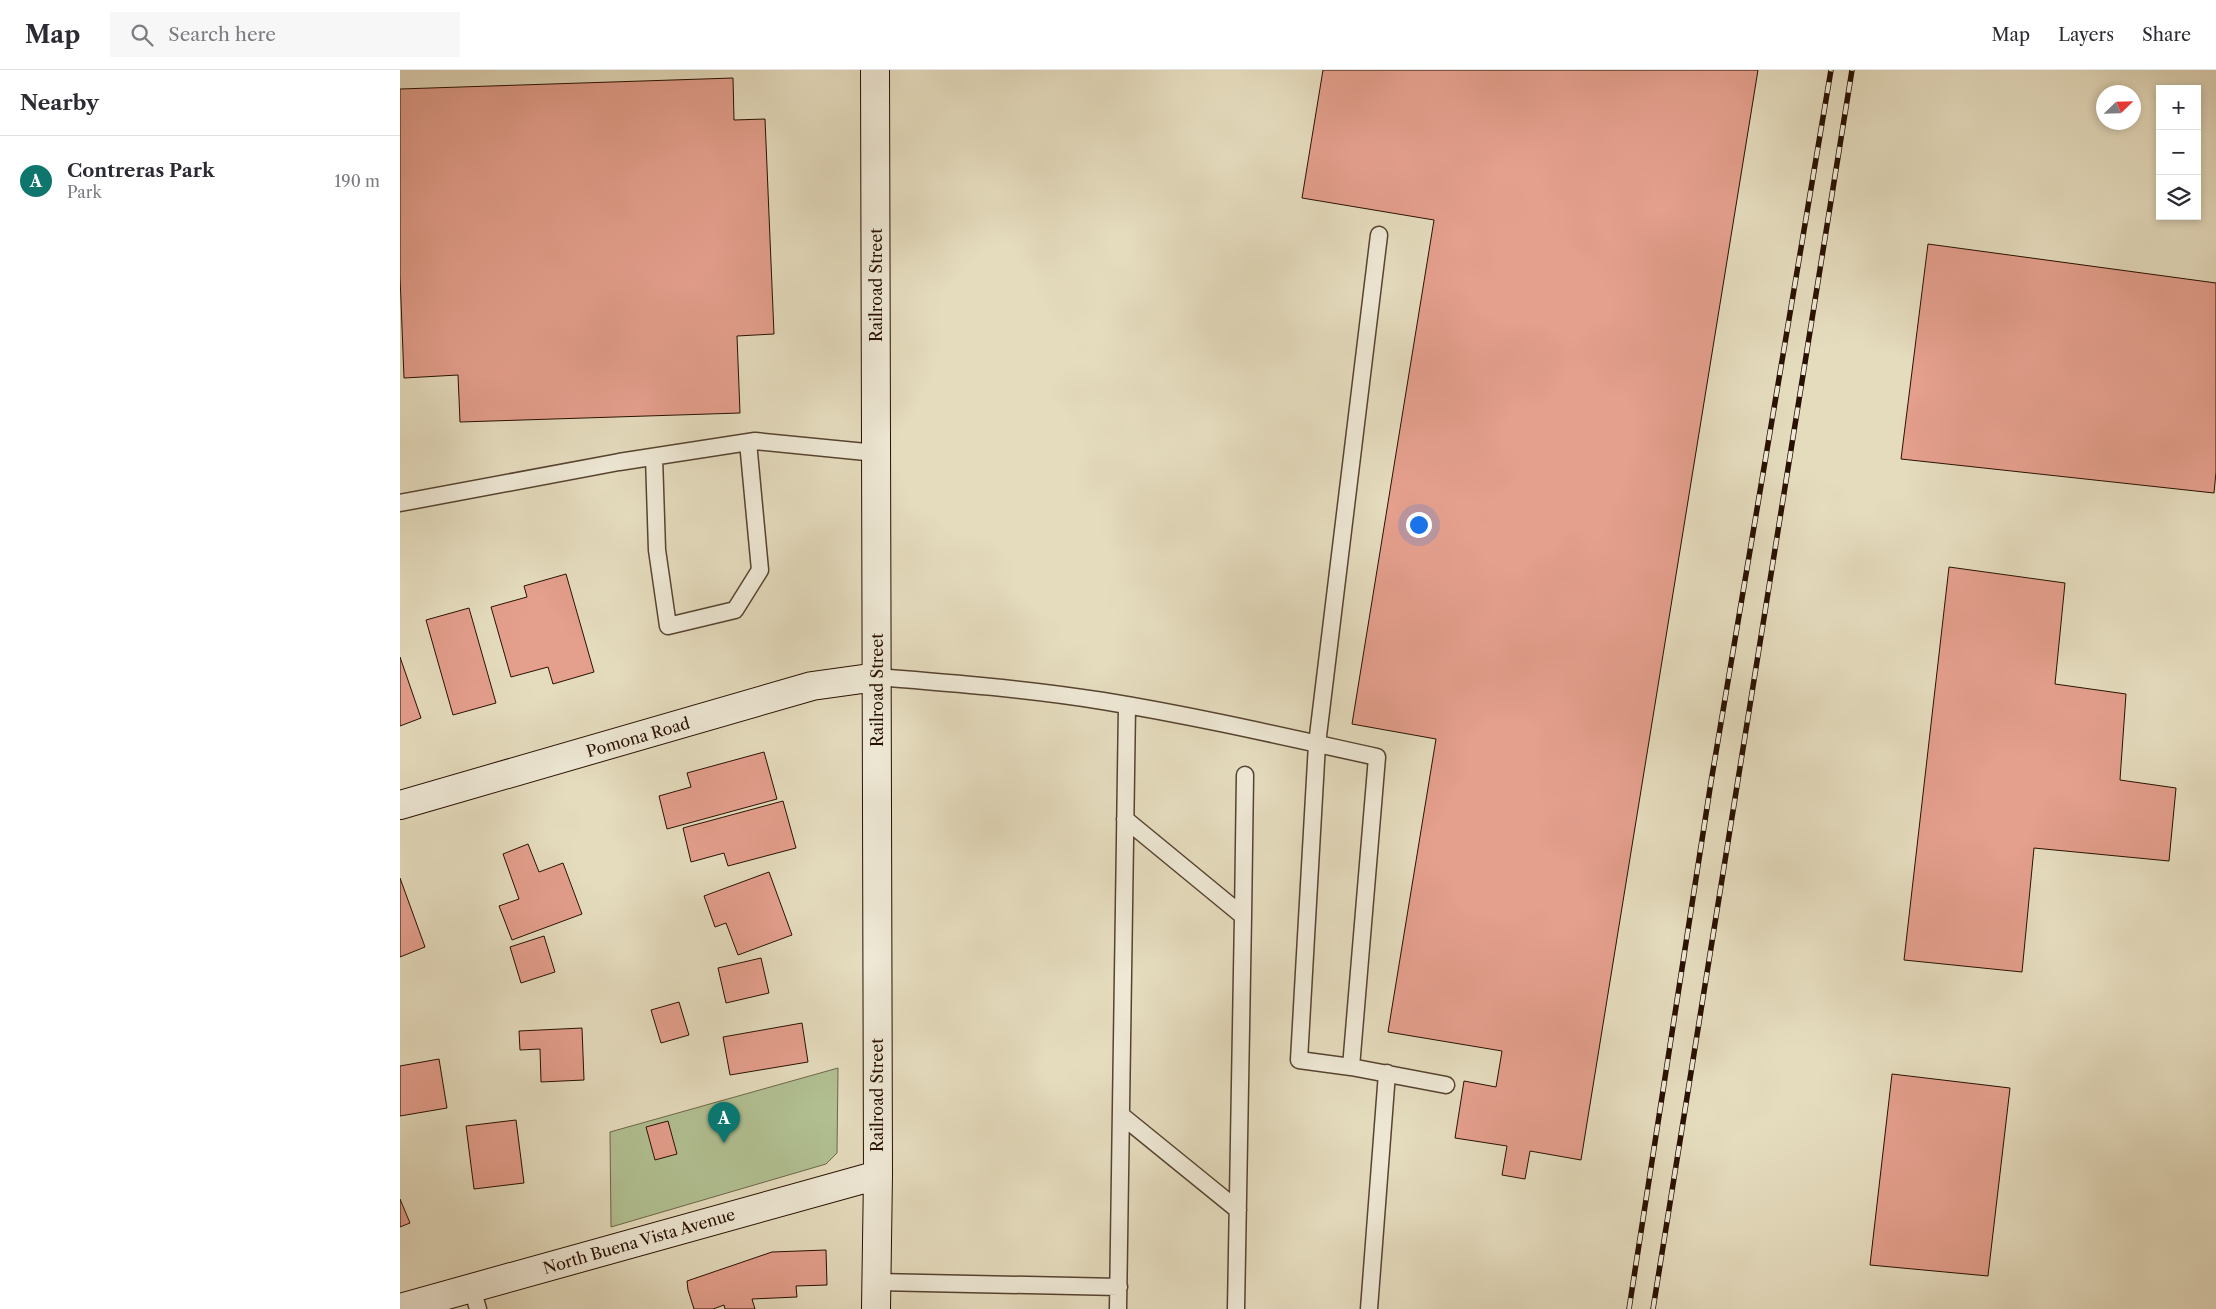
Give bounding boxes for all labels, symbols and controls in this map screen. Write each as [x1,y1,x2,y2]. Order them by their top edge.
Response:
search box [110,12,460,57]
text: Map [25,20,80,49]
icon: search [128,21,156,49]
text: Search here [168,23,276,46]
text: Map [1992,24,2030,46]
text: Layers [2058,24,2114,46]
text: Share [2142,24,2191,46]
north arrow [2096,85,2141,130]
map controls [2156,85,2201,220]
button: + [2156,85,2201,130]
text: Nearby [20,90,99,115]
button: − [2156,130,2201,175]
text: Contreras Park [67,159,215,182]
text: A [30,171,42,191]
text: 190 m [335,171,380,191]
button: layers [2156,175,2201,220]
text: Park [67,182,102,202]
street label: Railroad Street [866,228,886,342]
your location [1406,512,1432,538]
street label: Railroad Street [867,633,887,747]
street label: Pomona Road [584,713,692,761]
street label: Railroad Street [867,1038,887,1152]
pin: A [708,1102,740,1143]
street label: North Buena Vista Avenue [541,1204,737,1278]

